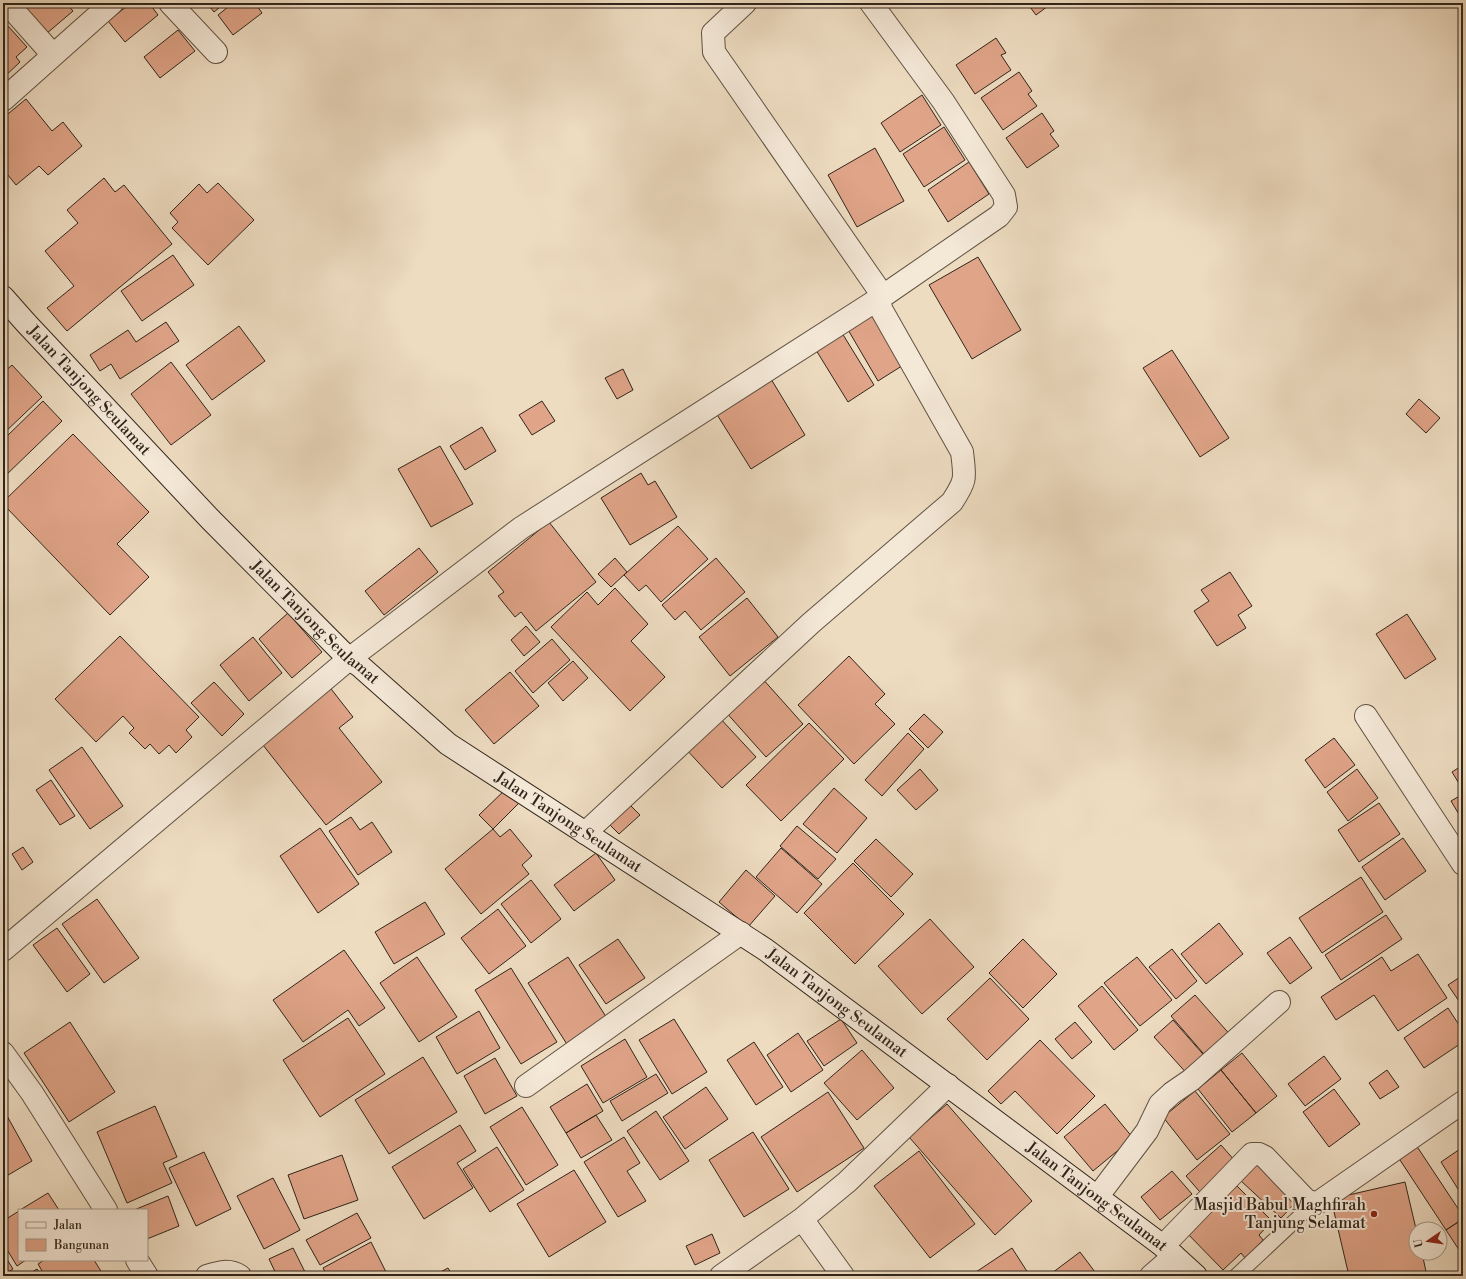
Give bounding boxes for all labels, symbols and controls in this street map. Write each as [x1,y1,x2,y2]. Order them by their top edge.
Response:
street label: Jalan Tanjong Seulamat [23,320,155,460]
street label: Jalan Tanjong Seulamat [246,555,384,689]
street label: Jalan Tanjong Seulamat [490,767,646,877]
street label: Jalan Tanjong Seulamat [762,943,912,1062]
street label: Jalan Tanjong Seulamat [1021,1137,1172,1256]
place label: Masjid Babul Maghfirah Tanjung Selamat [1194,1195,1366,1233]
legend [18,1209,148,1261]
marker: Masjid Babul Maghfirah Tanjung Selamat [1369,1209,1379,1219]
text: Jalan [53,1218,82,1233]
north arrow [1408,1221,1448,1261]
text: U [1411,1237,1427,1249]
text: Bangunan [53,1238,109,1253]

